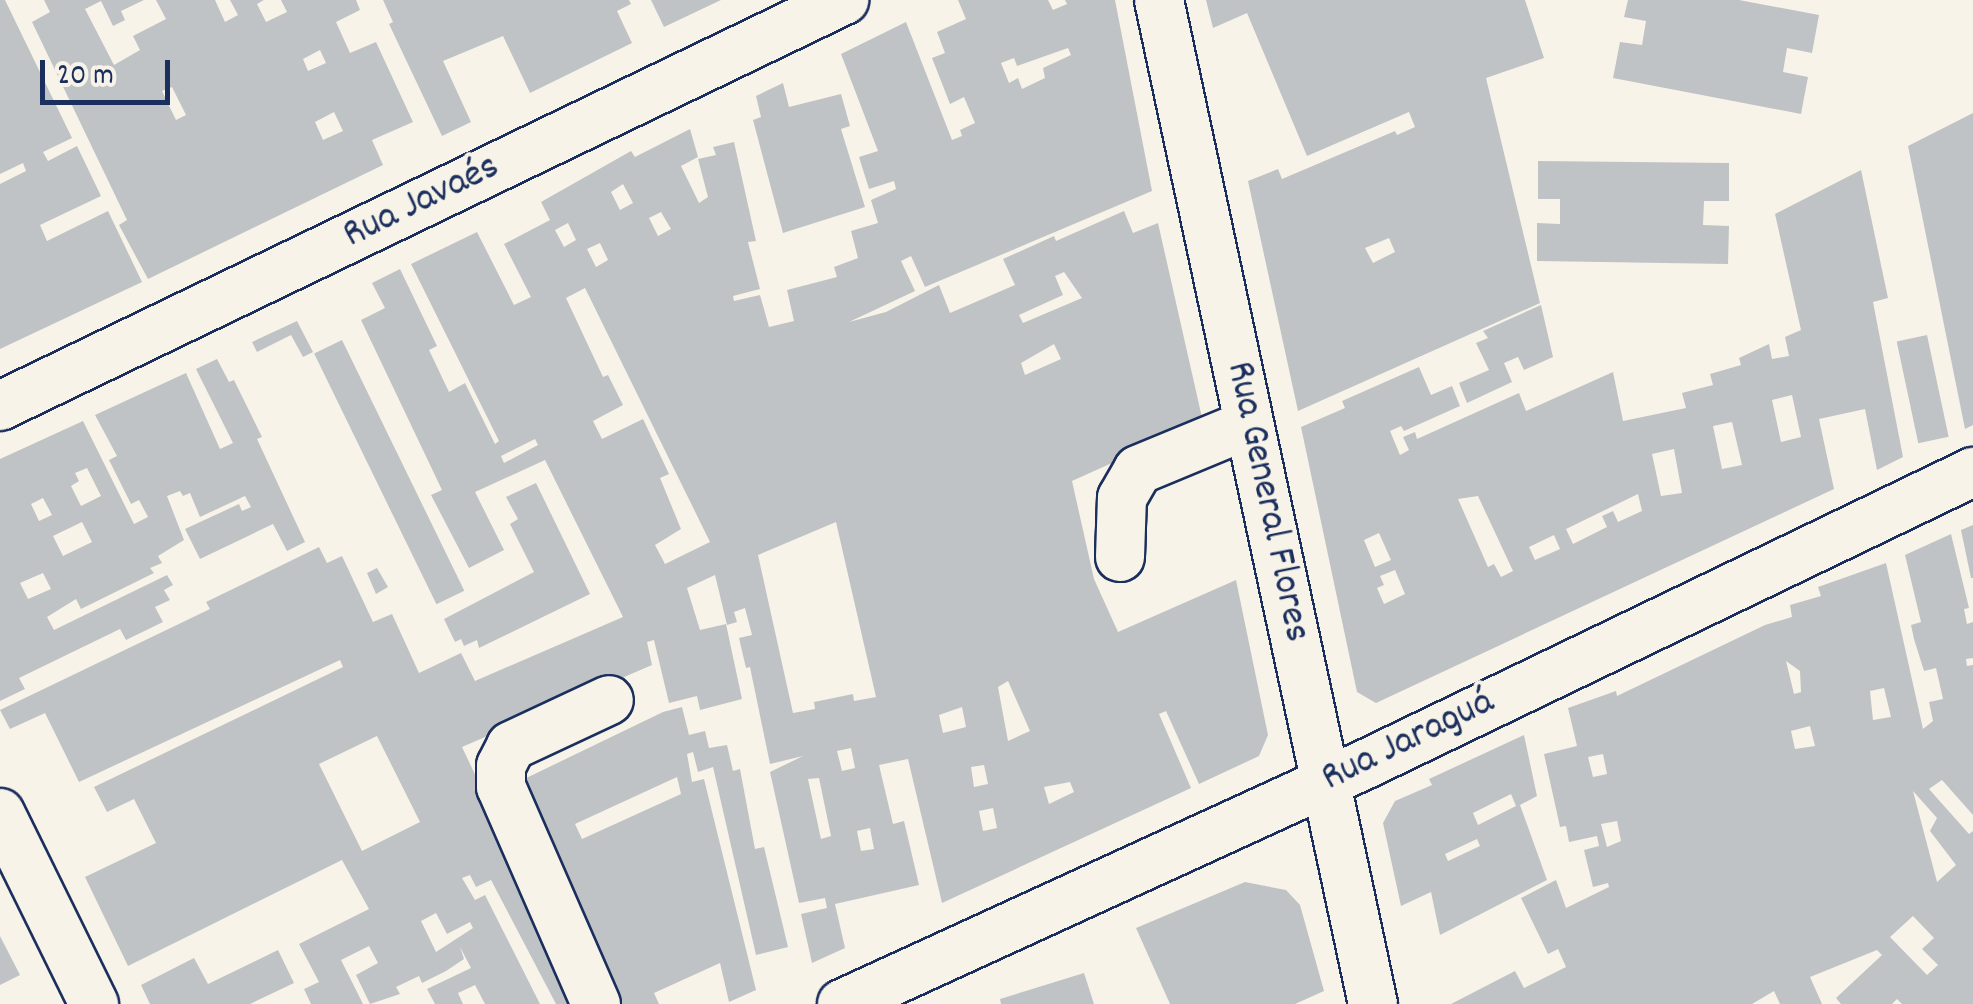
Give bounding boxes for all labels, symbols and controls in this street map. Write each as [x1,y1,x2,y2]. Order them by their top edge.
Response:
scale bar [45,40,175,102]
text: 20 m [57,56,114,99]
street label: Rua Javaés [336,145,508,261]
street label: Rua General Flores [1213,358,1319,646]
street label: Rua Jaraguá [1315,680,1503,804]

